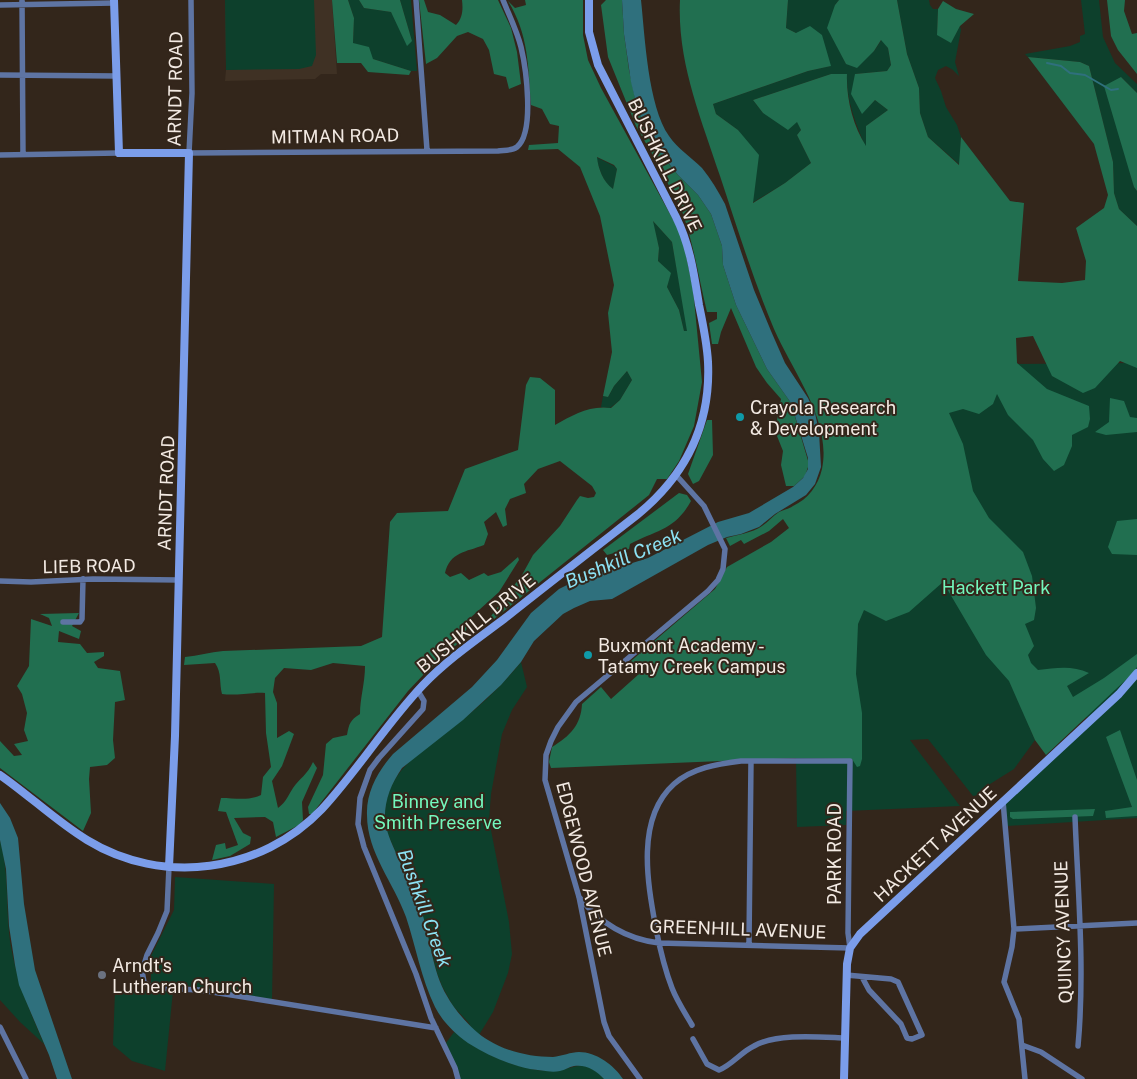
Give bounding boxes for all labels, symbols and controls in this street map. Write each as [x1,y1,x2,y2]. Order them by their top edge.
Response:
street label: ARNDT ROAD [163,31,187,147]
street label: BUSHKILL DRIVE [624,95,706,235]
street label: MITMAN ROAD [271,124,399,148]
place label: Crayola Research & Development [750,397,896,439]
marker: Crayola Research & Development [734,411,746,423]
street label: ARNDT ROAD [153,435,179,551]
water label: Bushkill Creek [562,523,685,592]
street label: LIEB ROAD [42,555,136,577]
street label: BUSHKILL DRIVE [413,569,539,677]
park label: Hackett Park [942,577,1050,598]
place label: Buxmont Academy - Tatamy Creek Campus [598,635,786,677]
marker: Buxmont Academy - Tatamy Creek Campus [582,649,594,661]
street label: EDGEWOOD AVENUE [552,779,616,959]
street label: HACKETT AVENUE [869,782,1001,906]
park label: Binney and Smith Preserve [374,791,502,833]
street label: PARK ROAD [824,803,845,905]
water label: Bushkill Creek [393,846,457,971]
street label: QUINCY AVENUE [1050,860,1076,1004]
street label: GREENHILL AVENUE [649,915,827,943]
place label: Arndt's Lutheran Church [112,955,252,997]
marker: Arndt's Lutheran Church [96,969,108,981]

